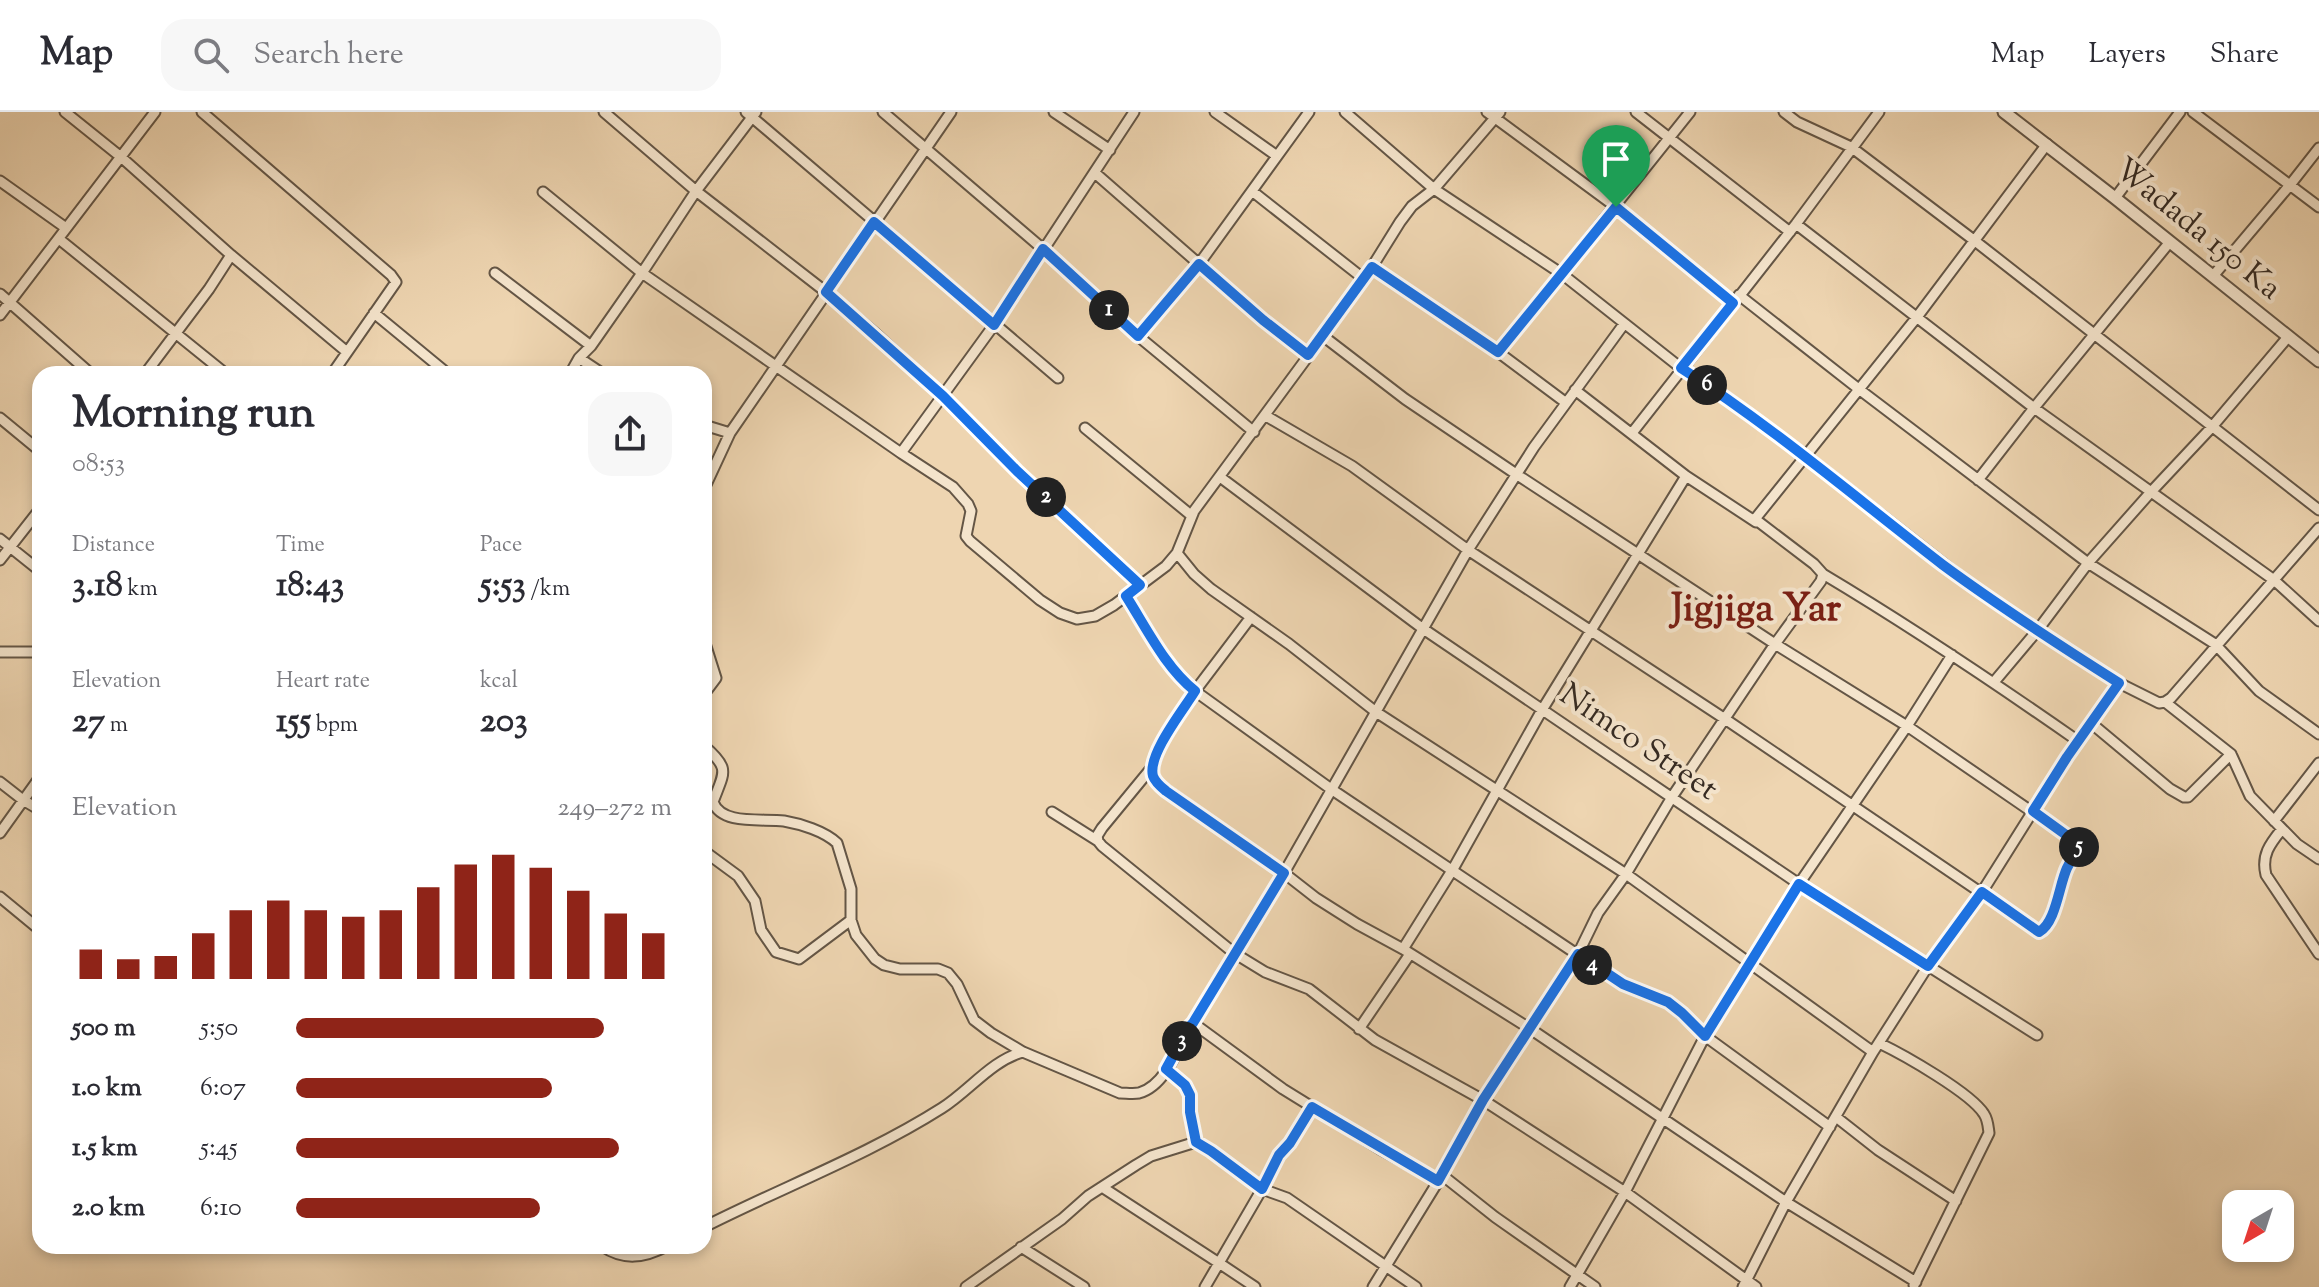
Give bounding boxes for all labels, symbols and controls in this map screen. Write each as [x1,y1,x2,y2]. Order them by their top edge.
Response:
search box [161,19,721,91]
text: Map [40,28,113,82]
icon: search [189,33,233,77]
text: Search here [253,34,404,77]
text: Map [1991,35,2044,75]
text: Layers [2088,35,2166,75]
text: Share [2210,35,2279,75]
pin [1582,125,1650,207]
icon: arrive [1594,137,1638,181]
street label: Wadada 150 Ka [2103,148,2291,312]
pin: 1 [1089,290,1129,330]
text: 1 [1105,294,1113,326]
pin: 6 [1687,365,1727,405]
text: 6 [1702,369,1712,401]
text: Morning run [72,384,315,447]
button: share [588,392,672,476]
text: 08:53 [72,446,125,483]
pin: 2 [1026,477,1066,517]
text: 2 [1041,481,1051,513]
text: Distance [72,530,155,562]
text: Time [276,530,325,562]
text: Pace [480,530,522,562]
text: 3.18 [72,562,123,611]
text: 18:43 [276,562,344,611]
text: 5:53 [480,562,526,611]
text: km [123,574,158,606]
text: /km [526,574,570,606]
district label: Jigjiga Yar [1668,582,1842,639]
text: Elevation [72,666,161,698]
text: Heart rate [276,666,370,698]
text: kcal [480,666,518,698]
street label: Nimco Street [1550,673,1726,813]
text: 27 [72,698,105,747]
text: 155 [276,698,311,747]
text: 203 [480,698,528,747]
text: m [105,710,128,742]
text: bpm [311,710,358,742]
text: Elevation [72,790,177,827]
text: 249–272 m [557,790,672,827]
pin: 5 [2059,827,2099,867]
text: 5 [2075,831,2083,863]
pin: 4 [1572,945,1612,985]
text: 4 [1586,949,1598,981]
text: 500 m [72,1010,135,1047]
text: 5:50 [200,1010,238,1047]
pin: 3 [1162,1021,1202,1061]
text: 3 [1178,1025,1186,1057]
text: 1.0 km [72,1070,142,1107]
text: 6:07 [200,1070,246,1107]
text: 1.5 km [72,1130,138,1167]
text: 5:45 [200,1130,238,1167]
text: 2.0 km [72,1190,145,1227]
text: 6:10 [200,1190,242,1227]
north arrow [2222,1190,2294,1262]
map controls [2222,1190,2294,1262]

